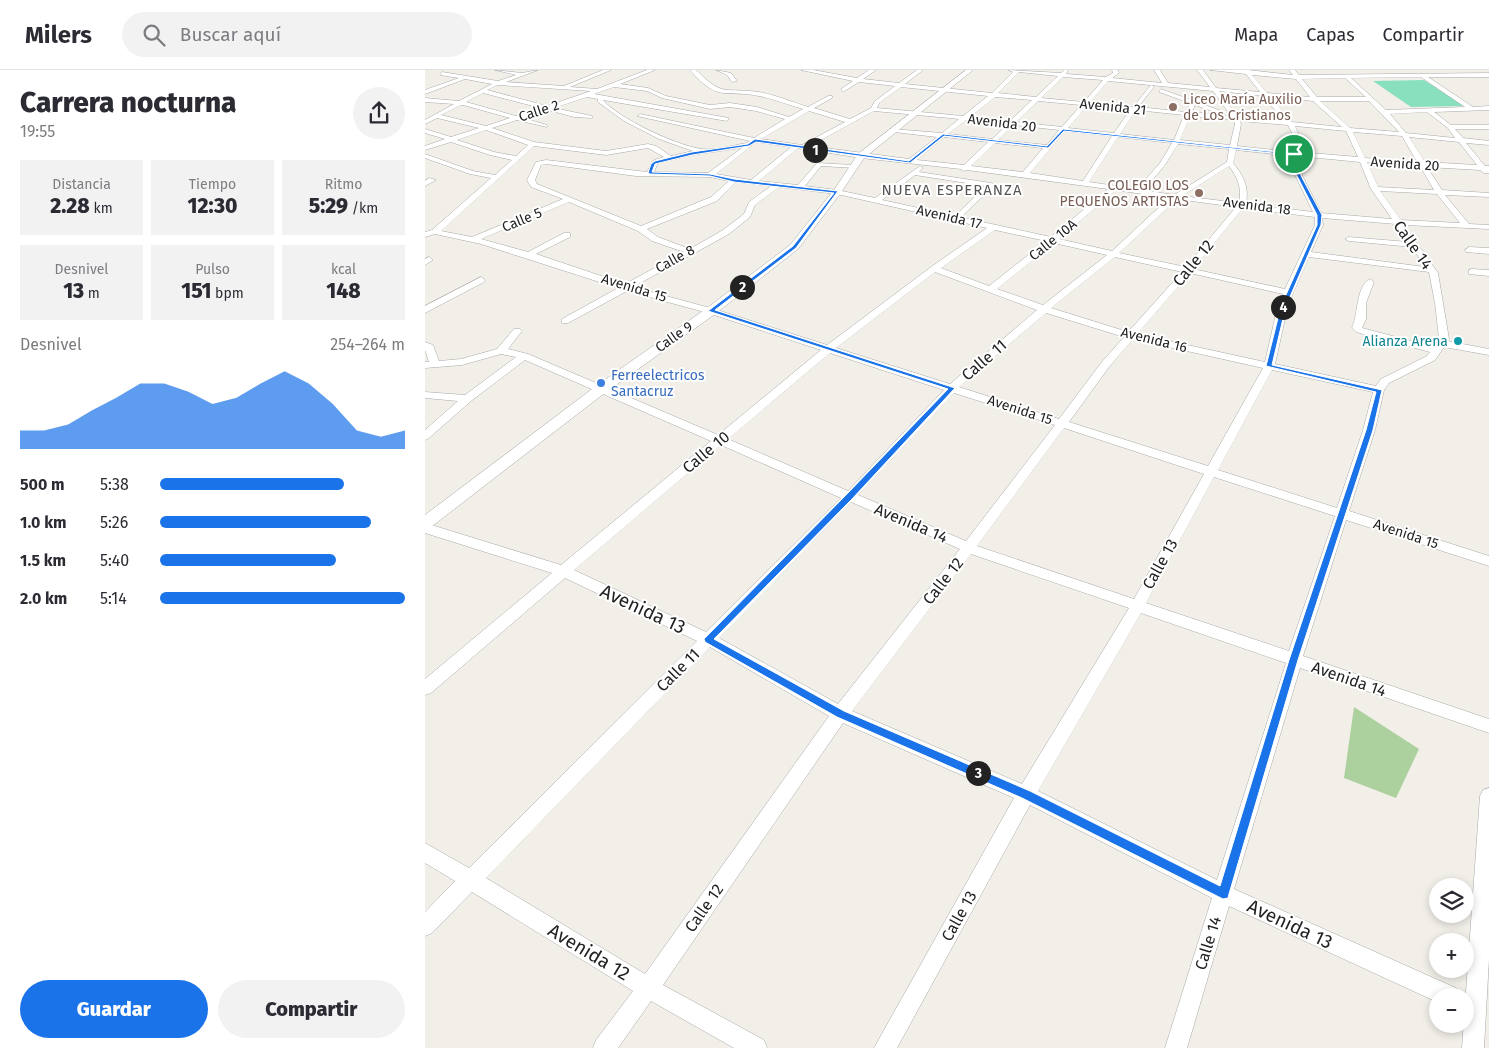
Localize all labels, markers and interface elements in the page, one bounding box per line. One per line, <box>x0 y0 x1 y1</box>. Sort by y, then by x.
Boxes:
search box <box>122 12 472 57</box>
text: Milers <box>25 21 92 49</box>
icon: search <box>140 21 168 49</box>
text: Buscar aquí <box>180 23 281 46</box>
text: Mapa <box>1234 24 1278 46</box>
text: Capas <box>1306 24 1355 46</box>
text: Compartir <box>1383 24 1464 46</box>
text: Carrera nocturna <box>20 86 237 119</box>
button: share <box>353 87 405 139</box>
place label: Liceo María Auxilio de Los Cristianos <box>1183 91 1302 124</box>
street label: Avenida 21 <box>1079 95 1147 119</box>
street label: Calle 2 <box>517 96 561 126</box>
marker: Liceo María Auxilio de Los Cristianos <box>1167 101 1179 113</box>
street label: Avenida 20 <box>967 110 1038 136</box>
text: 19:55 <box>20 122 55 141</box>
pin <box>1273 133 1315 175</box>
pin: 1 <box>803 138 827 162</box>
icon: arrive <box>1280 140 1308 168</box>
text: 1 <box>812 142 819 159</box>
street label: Avenida 20 <box>1370 153 1440 175</box>
text: Distancia <box>52 176 111 193</box>
text: Tiempo <box>189 176 236 193</box>
text: Ritmo <box>325 176 362 193</box>
place label: COLEGIO LOS PEQUEÑOS ARTISTAS <box>1059 177 1189 210</box>
district label: NUEVA ESPERANZA <box>881 181 1023 199</box>
marker: COLEGIO LOS PEQUEÑOS ARTISTAS <box>1193 187 1205 199</box>
text: 2.28 <box>50 193 90 219</box>
text: 12:30 <box>188 193 237 219</box>
text: 5:29 <box>309 193 348 219</box>
street label: Avenida 18 <box>1222 193 1292 219</box>
text: km <box>90 200 113 217</box>
text: /km <box>348 200 378 217</box>
street label: Avenida 17 <box>915 201 983 233</box>
street label: Calle 5 <box>499 204 545 236</box>
street label: Calle 10A <box>1026 216 1080 264</box>
street label: Calle 14 <box>1389 217 1437 273</box>
street label: Calle 12 <box>1168 236 1218 290</box>
street label: Calle 8 <box>652 241 698 277</box>
text: Desnivel <box>55 261 108 278</box>
text: Pulso <box>195 261 230 278</box>
text: kcal <box>331 261 356 278</box>
street label: Avenida 15 <box>599 270 669 306</box>
pin: 2 <box>729 274 755 300</box>
text: 13 <box>63 278 84 304</box>
text: 151 <box>181 278 211 304</box>
text: 148 <box>326 278 361 304</box>
text: 2 <box>739 279 746 296</box>
text: m <box>84 285 100 302</box>
text: bpm <box>211 285 244 302</box>
pin: 4 <box>1271 294 1295 320</box>
text: 4 <box>1280 299 1287 316</box>
street label: Calle 9 <box>652 318 696 356</box>
street label: Avenida 16 <box>1119 324 1189 356</box>
place label: Alianza Arena <box>1362 333 1448 350</box>
text: Desnivel <box>20 335 82 354</box>
text: 254–264 m <box>330 335 405 354</box>
street label: Calle 11 <box>958 335 1010 385</box>
marker: Alianza Arena <box>1452 335 1464 347</box>
place label: Ferreelectricos Santacruz <box>611 367 705 400</box>
marker: Ferreelectricos Santacruz <box>595 377 607 389</box>
street label: Avenida 15 <box>985 391 1055 429</box>
street label: Calle 10 <box>679 427 733 477</box>
text: 500 m <box>20 475 65 494</box>
text: 5:38 <box>100 475 129 494</box>
street label: Avenida 14 <box>872 499 951 547</box>
text: 1.0 km <box>20 513 67 532</box>
text: 5:26 <box>100 513 128 532</box>
street label: Avenida 15 <box>1371 515 1441 553</box>
street label: Calle 13 <box>1138 536 1182 592</box>
text: 1.5 km <box>20 551 66 570</box>
text: 5:40 <box>100 551 129 570</box>
street label: Calle 12 <box>919 554 967 608</box>
street label: Avenida 13 <box>597 579 689 639</box>
text: 2.0 km <box>20 589 67 608</box>
text: 5:14 <box>100 589 127 608</box>
street label: Calle 11 <box>652 644 704 696</box>
street label: Avenida 14 <box>1309 657 1389 701</box>
pin: 3 <box>965 760 991 786</box>
text: 3 <box>975 765 982 782</box>
map controls <box>1429 878 1474 1033</box>
button: layers <box>1429 878 1474 923</box>
street label: Calle 12 <box>681 880 727 936</box>
street label: Calle 13 <box>937 888 981 944</box>
street label: Avenida 13 <box>1244 894 1336 954</box>
street label: Calle 14 <box>1191 913 1225 972</box>
street label: Avenida 12 <box>544 919 634 985</box>
button: + <box>1429 933 1474 978</box>
button: Guardar <box>20 980 208 1038</box>
button: Compartir <box>218 980 405 1038</box>
button: − <box>1429 988 1474 1033</box>

